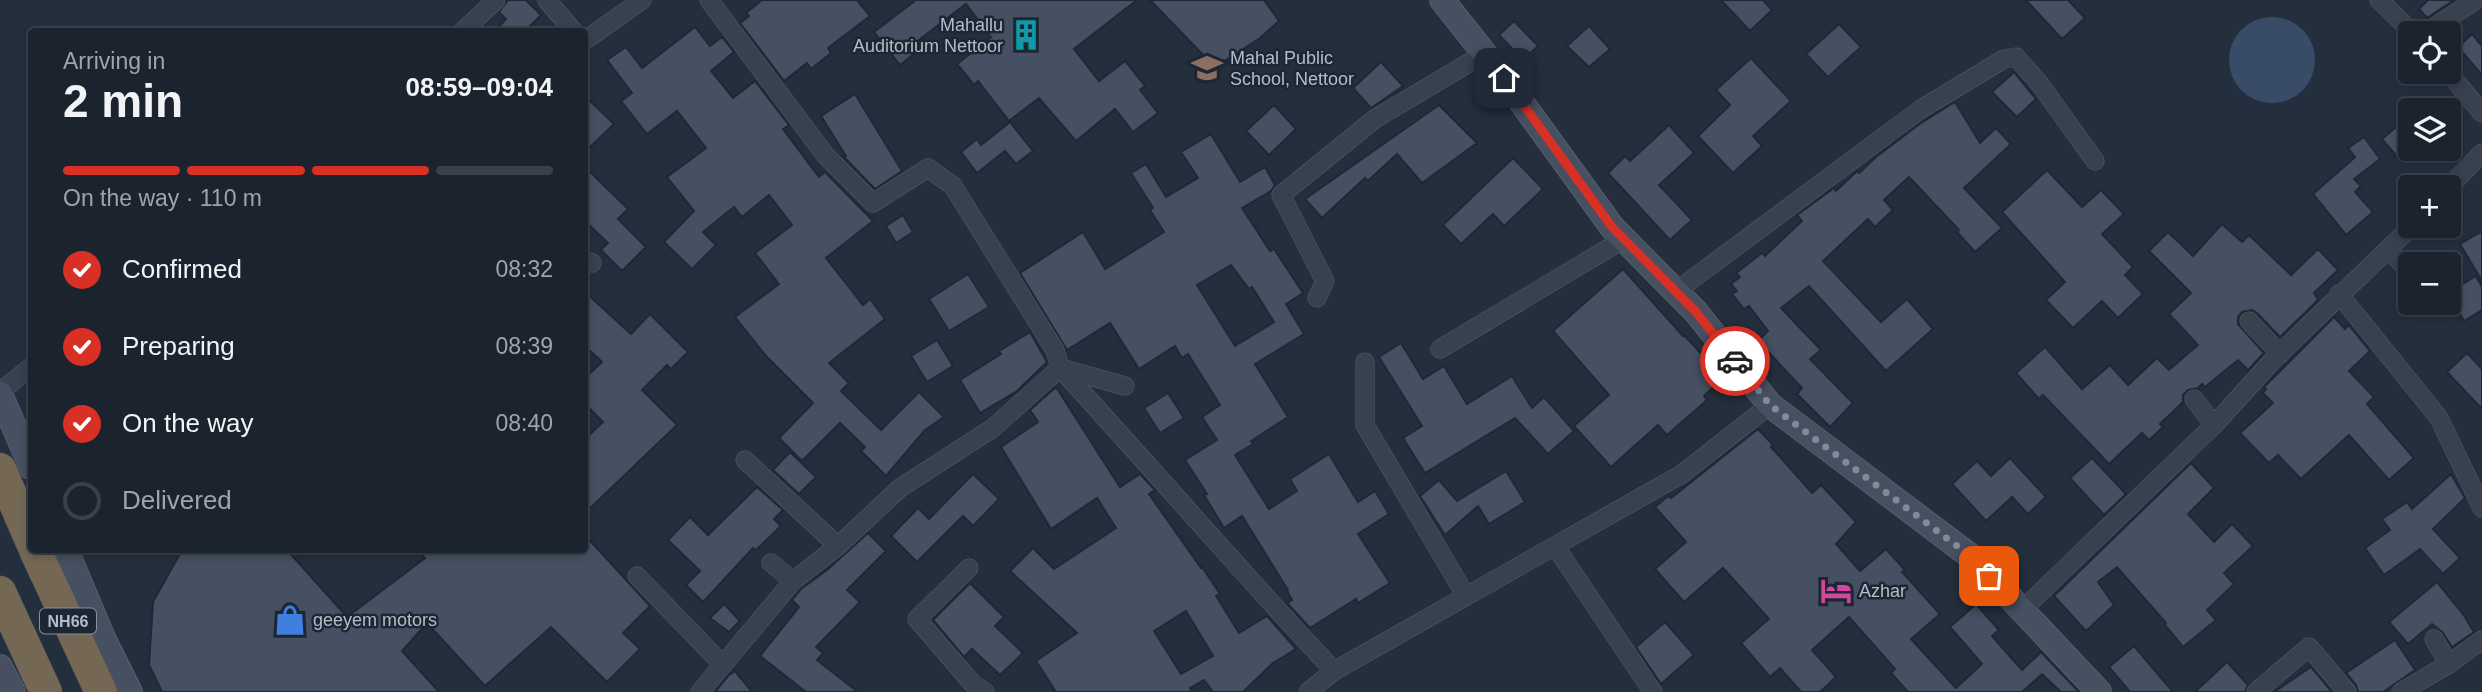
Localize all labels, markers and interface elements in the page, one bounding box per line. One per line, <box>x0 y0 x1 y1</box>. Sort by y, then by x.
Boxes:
place label: Mahallu Auditorium Nettoor <box>853 15 1003 56</box>
building icon: Mahallu Auditorium Nettoor <box>1009 18 1043 52</box>
map controls <box>2398 21 2461 315</box>
button: locate <box>2398 21 2461 84</box>
text: Arriving in <box>63 48 165 74</box>
place label: Mahal Public School, Nettoor <box>1230 48 1354 89</box>
pin <box>1474 48 1534 108</box>
school or university icon: Mahal Public School, Nettoor <box>1190 51 1224 85</box>
icon: home <box>1485 59 1523 97</box>
text: 08:59–09:04 <box>406 72 553 102</box>
text: 2 min <box>63 75 183 127</box>
button: layers <box>2398 98 2461 161</box>
button: + <box>2398 175 2461 238</box>
text: On the way · 110 m <box>63 185 262 211</box>
icon: check <box>63 251 101 289</box>
button: − <box>2398 252 2461 315</box>
text: Confirmed <box>122 254 242 284</box>
text: 08:32 <box>495 256 553 282</box>
courier <box>1700 326 1770 396</box>
icon: check <box>63 328 101 366</box>
text: Preparing <box>122 331 235 361</box>
text: 08:39 <box>495 333 553 359</box>
icon: car <box>1716 342 1754 380</box>
icon: check <box>63 405 101 443</box>
text: On the way <box>122 408 254 438</box>
text: 08:40 <box>495 410 553 436</box>
text: Delivered <box>122 485 232 515</box>
pin <box>1959 546 2019 606</box>
icon: bag <box>1970 557 2008 595</box>
hotel icon: Azhar <box>1819 574 1853 608</box>
place label: Azhar <box>1859 581 1906 601</box>
shop icon: geeyem motors <box>273 603 307 637</box>
road number: NH66 <box>40 608 96 634</box>
place label: geeyem motors <box>313 610 437 630</box>

